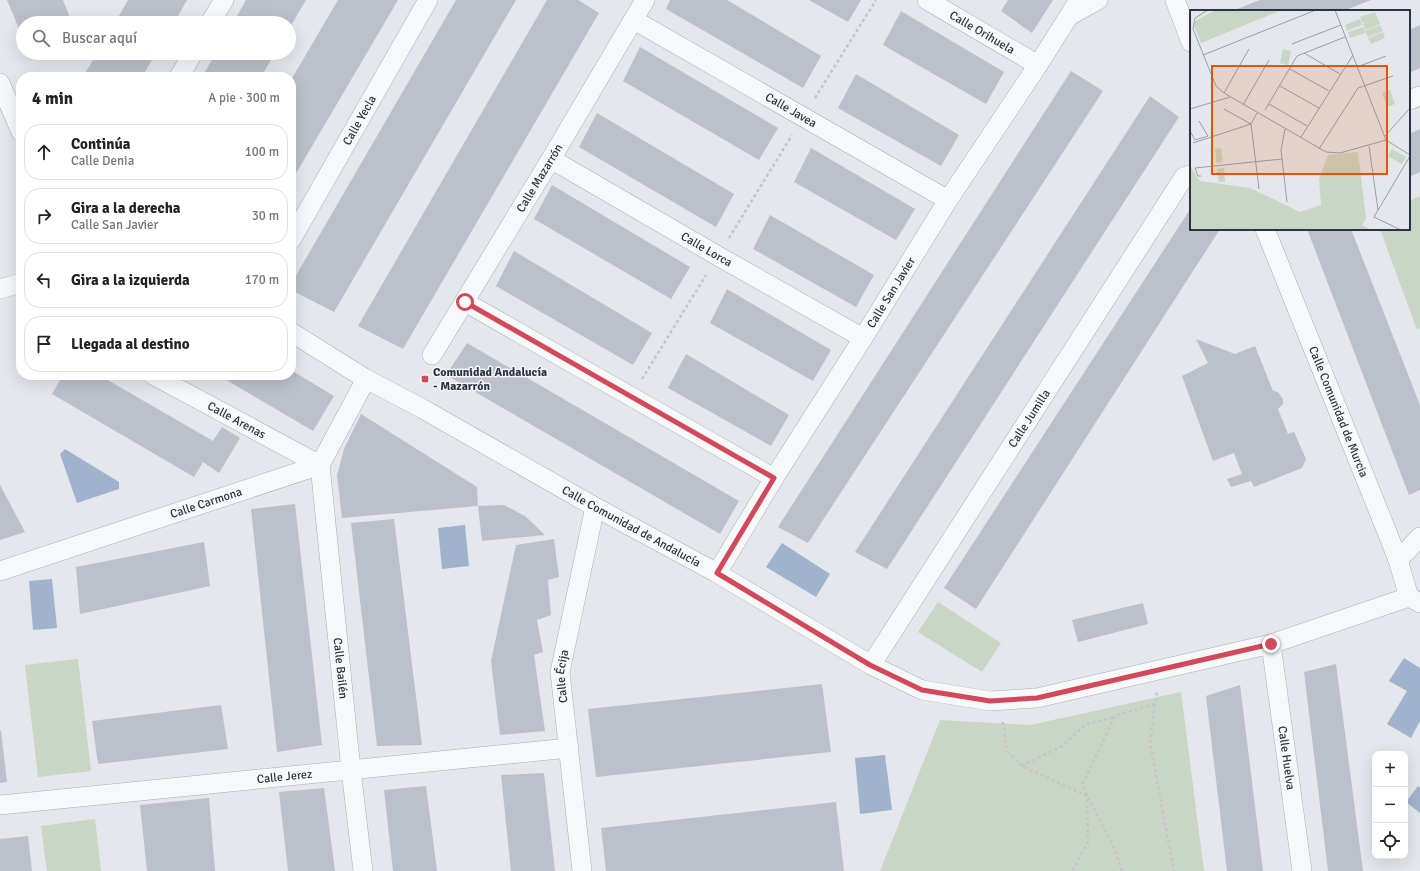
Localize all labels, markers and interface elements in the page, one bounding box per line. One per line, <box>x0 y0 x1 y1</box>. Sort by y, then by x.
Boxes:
street label: Calle Orihuela <box>947 7 1018 57</box>
inset map <box>1190 10 1410 230</box>
search box <box>16 16 296 60</box>
icon: search <box>30 27 52 49</box>
text: Buscar aquí <box>62 29 137 47</box>
text: 4 min <box>32 88 73 109</box>
street label: Calle Javea <box>763 89 820 131</box>
text: A pie · 300 m <box>208 90 280 106</box>
street label: Calle Yecla <box>339 92 380 148</box>
text: Continúa <box>71 135 130 153</box>
icon: ahead <box>33 141 55 163</box>
street label: Calle Mazarrón <box>513 141 566 215</box>
text: 100 m <box>245 144 279 160</box>
text: Calle Denia <box>71 153 134 169</box>
text: Gira a la derecha <box>71 199 181 217</box>
icon: right <box>33 205 55 227</box>
text: 30 m <box>252 208 279 224</box>
text: Calle San Javier <box>71 217 158 233</box>
street label: Calle Lorca <box>678 229 735 270</box>
street label: Calle San Javier <box>863 254 919 331</box>
icon: left <box>33 269 55 291</box>
text: Gira a la izquierda <box>71 271 190 289</box>
text: 170 m <box>245 272 279 288</box>
route start <box>456 293 474 311</box>
icon: arrive <box>33 333 55 355</box>
text: Llegada al destino <box>71 335 190 353</box>
street label: Calle Comunidad de Murcia <box>1305 344 1372 480</box>
place label: Comunidad Andalucía - Mazarrón <box>433 365 547 394</box>
marker: Comunidad Andalucía - Mazarrón <box>420 374 430 384</box>
street label: Calle Jumilla <box>1005 386 1053 450</box>
street label: Calle Arenas <box>205 398 268 442</box>
street label: Calle Comunidad de Andalucía <box>559 482 703 570</box>
street label: Calle Carmona <box>168 484 244 522</box>
route end <box>1262 635 1280 653</box>
street label: Calle Bailén <box>330 637 351 700</box>
street label: Calle Écija <box>552 648 572 704</box>
street label: Calle Huelva <box>1275 725 1298 791</box>
map controls <box>1372 751 1408 859</box>
button: + <box>1372 751 1408 787</box>
street label: Calle Jerez <box>256 766 313 787</box>
button: − <box>1372 787 1408 823</box>
button: locate <box>1372 823 1408 859</box>

